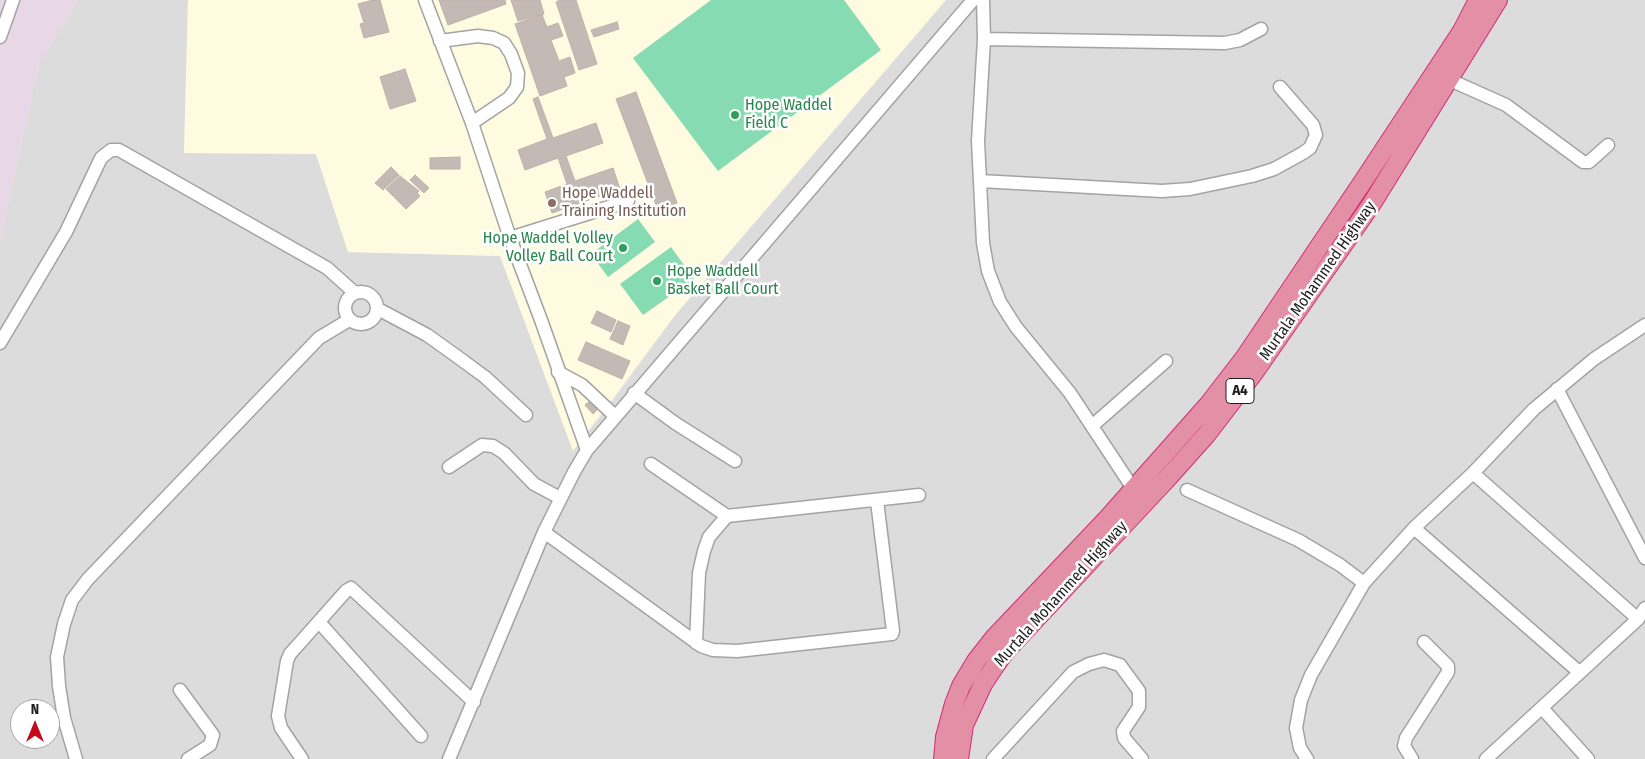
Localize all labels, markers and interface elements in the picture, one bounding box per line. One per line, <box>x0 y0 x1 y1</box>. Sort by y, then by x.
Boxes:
place label: Hope Waddel Field C <box>745 96 832 134</box>
marker: Hope Waddel Field C <box>729 109 741 121</box>
place label: Hope Waddell Training Institution <box>562 184 686 222</box>
marker: Hope Waddell Training Institution <box>546 197 558 209</box>
street label: Murtala Mohammed Highway <box>1256 198 1380 364</box>
place label: Hope Waddel Volley Volley Ball Court <box>483 229 613 267</box>
marker: Hope Waddel Volley Volley Ball Court <box>617 242 629 254</box>
place label: Hope Waddell Basket Ball Court <box>667 262 779 300</box>
marker: Hope Waddell Basket Ball Court <box>651 275 663 287</box>
road number: A4 <box>1226 378 1254 404</box>
street label: Murtala Mohammed Highway <box>990 517 1132 671</box>
north arrow <box>10 699 60 749</box>
text: N <box>31 701 39 718</box>

